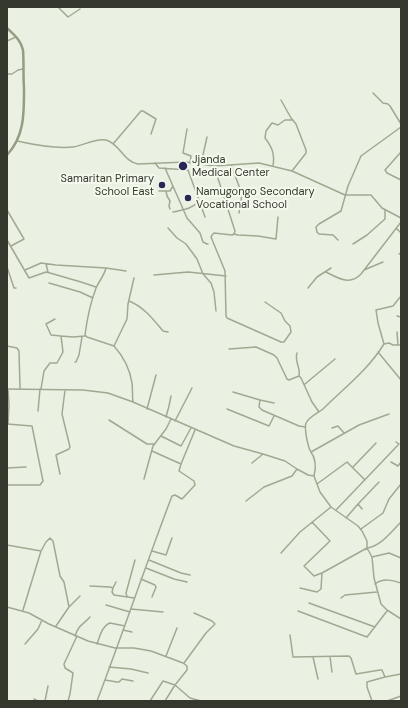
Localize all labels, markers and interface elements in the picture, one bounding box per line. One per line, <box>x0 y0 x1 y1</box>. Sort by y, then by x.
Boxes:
place label: Jjanda Medical Center <box>192 153 270 179</box>
marker: Jjanda Medical Center <box>177 160 189 172</box>
place label: Samaritan Primary School East <box>61 172 154 198</box>
marker: Samaritan Primary School East <box>157 180 167 190</box>
place label: Namugongo Secondary Vocational School <box>196 185 315 211</box>
marker: Namugongo Secondary Vocational School <box>183 193 193 203</box>

